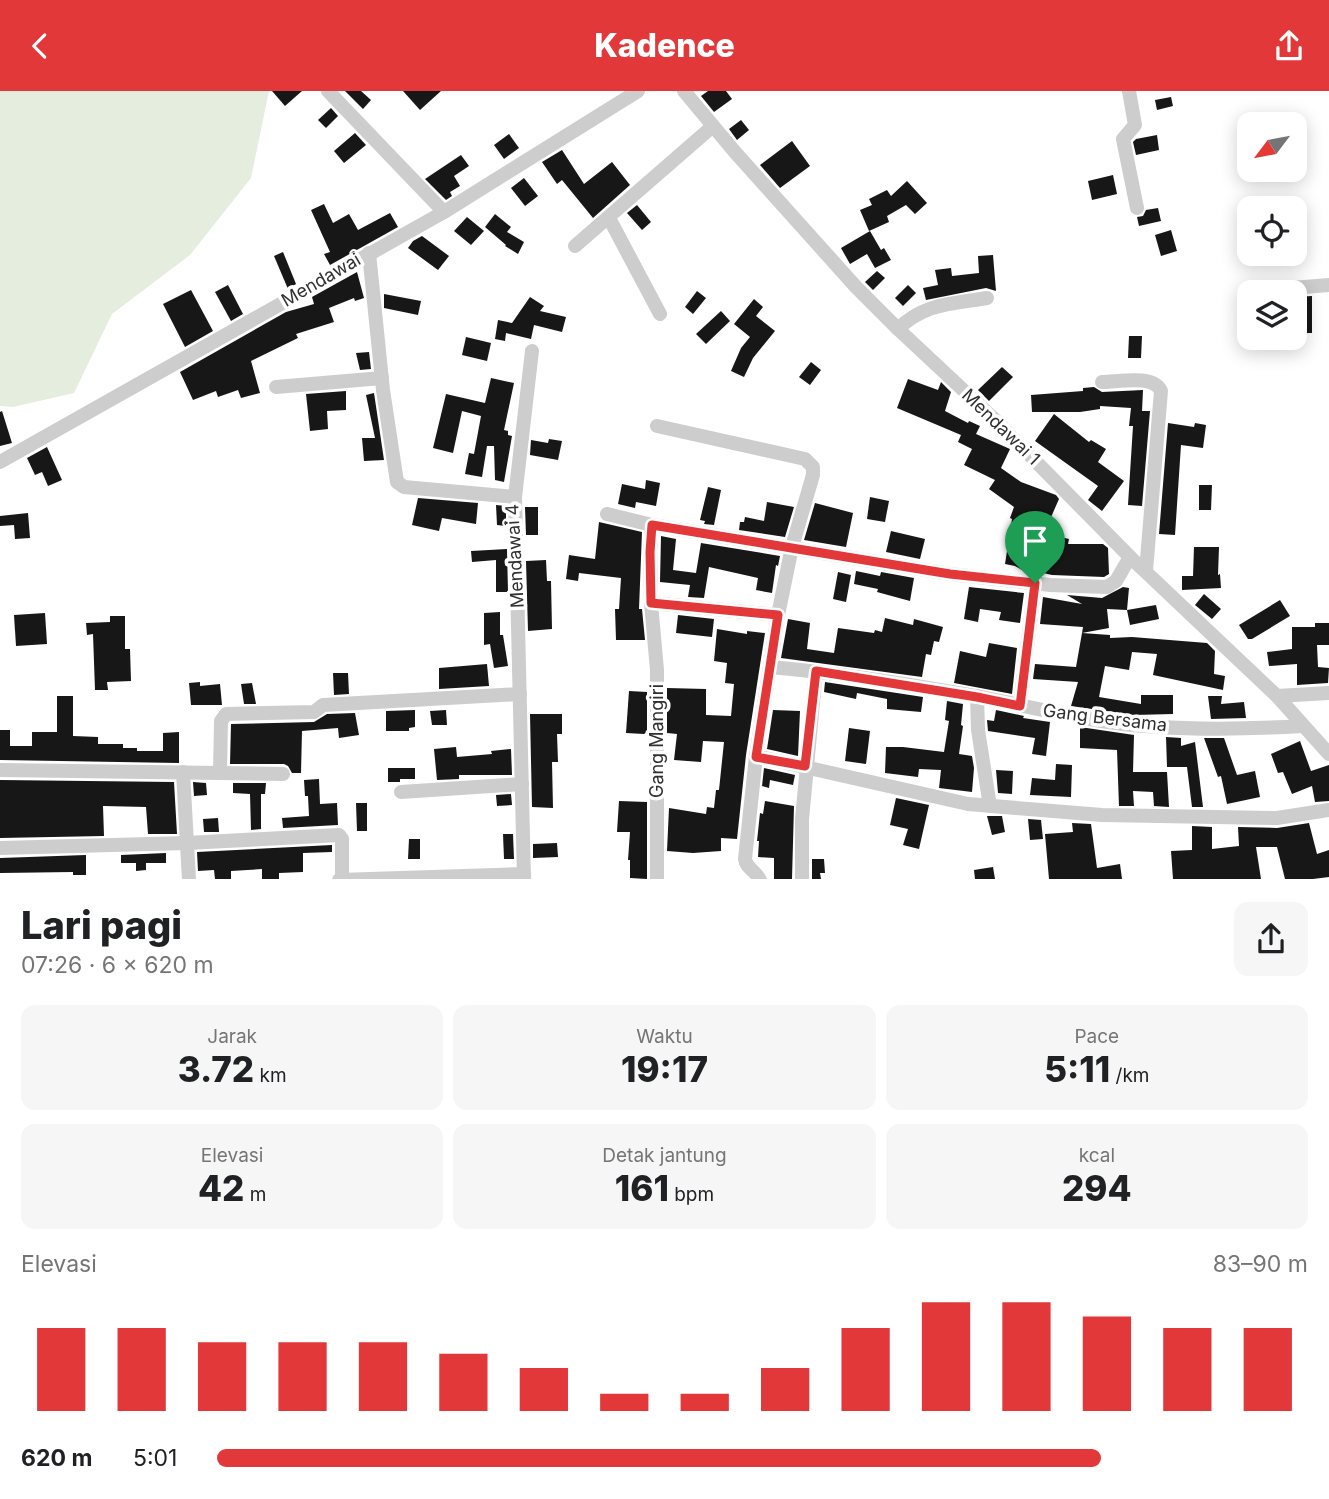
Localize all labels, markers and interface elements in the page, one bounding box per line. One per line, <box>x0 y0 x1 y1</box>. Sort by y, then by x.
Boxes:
text: Kadence <box>594 26 735 65</box>
icon: back <box>21 27 59 65</box>
icon: share <box>1270 27 1308 65</box>
north arrow <box>1237 112 1307 182</box>
map controls <box>1237 112 1307 350</box>
button: locate <box>1237 196 1307 266</box>
street label: Mendawai <box>278 249 364 311</box>
button: layers <box>1237 280 1307 350</box>
street label: Mendawai 1 <box>958 384 1045 469</box>
street label: Mendawai 4 <box>501 503 528 609</box>
pin <box>1005 511 1065 583</box>
icon: arrive <box>1016 522 1054 560</box>
street label: Gang Mangiri <box>646 684 667 798</box>
street label: Gang Bersama <box>1042 699 1168 736</box>
text: Lari pagi <box>21 902 182 948</box>
button: share <box>1234 902 1308 976</box>
text: 07:26 · 6 × 620 m <box>21 951 214 979</box>
text: Jarak <box>207 1025 257 1048</box>
text: Waktu <box>636 1025 693 1048</box>
text: Pace <box>1074 1025 1119 1048</box>
text: 3.72 <box>178 1048 254 1090</box>
text: 19:17 <box>621 1048 708 1090</box>
text: 5:11 <box>1044 1048 1110 1090</box>
text: km <box>254 1064 287 1087</box>
text: /km <box>1110 1064 1149 1087</box>
text: Elevasi <box>201 1144 263 1167</box>
text: Detak jantung <box>602 1144 727 1167</box>
text: kcal <box>1079 1144 1115 1167</box>
text: 42 <box>198 1167 244 1209</box>
text: 161 <box>615 1167 669 1209</box>
text: 294 <box>1062 1167 1132 1209</box>
text: m <box>244 1183 266 1206</box>
text: bpm <box>669 1183 714 1206</box>
text: Elevasi <box>21 1250 97 1278</box>
text: 83–90 m <box>1213 1250 1308 1278</box>
text: 620 m <box>21 1444 92 1472</box>
text: 5:01 <box>133 1444 177 1472</box>

